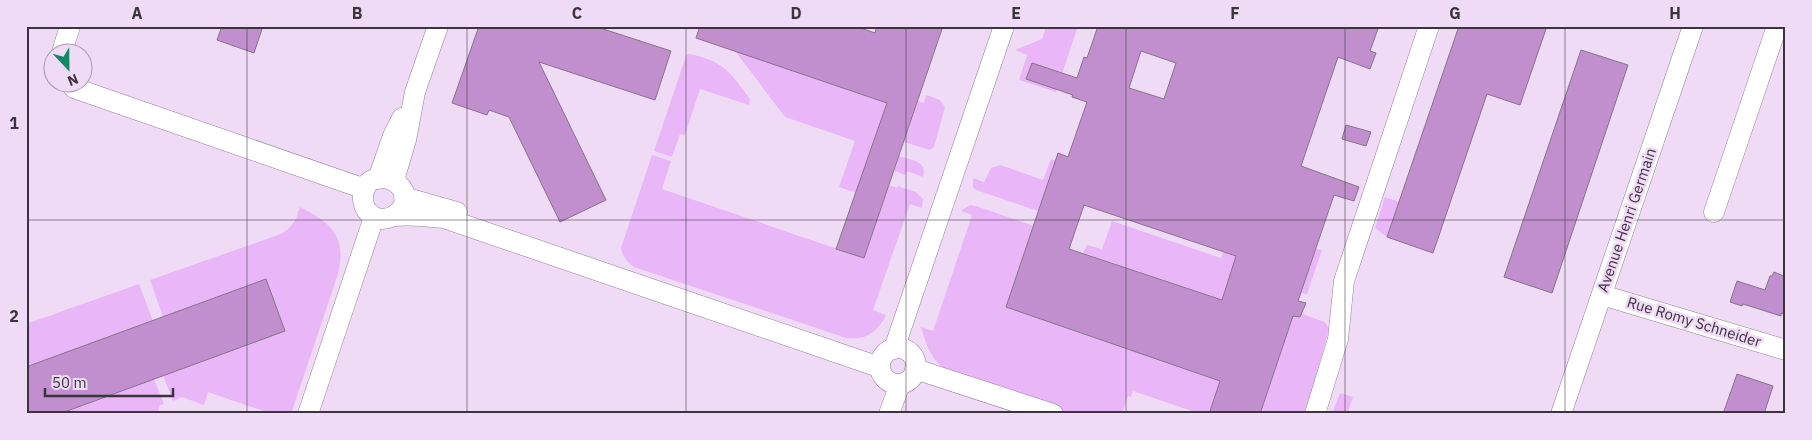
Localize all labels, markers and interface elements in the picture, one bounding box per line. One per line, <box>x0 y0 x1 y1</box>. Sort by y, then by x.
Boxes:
text: A <box>132 3 143 23</box>
text: B <box>352 3 363 23</box>
text: C <box>572 3 582 23</box>
text: D <box>790 3 802 23</box>
text: E <box>1011 3 1021 23</box>
text: F <box>1230 3 1240 23</box>
text: G <box>1449 3 1461 23</box>
text: H <box>1669 3 1681 23</box>
north arrow <box>42 42 92 92</box>
text: N <box>65 70 81 90</box>
text: 1 <box>9 113 19 133</box>
street label: Avenue Henri Germain <box>1593 145 1660 294</box>
street label: Rue Romy Schneider <box>1625 292 1764 351</box>
text: 2 <box>9 306 19 326</box>
scale bar <box>45 365 172 397</box>
text: 50 m <box>52 373 87 392</box>

